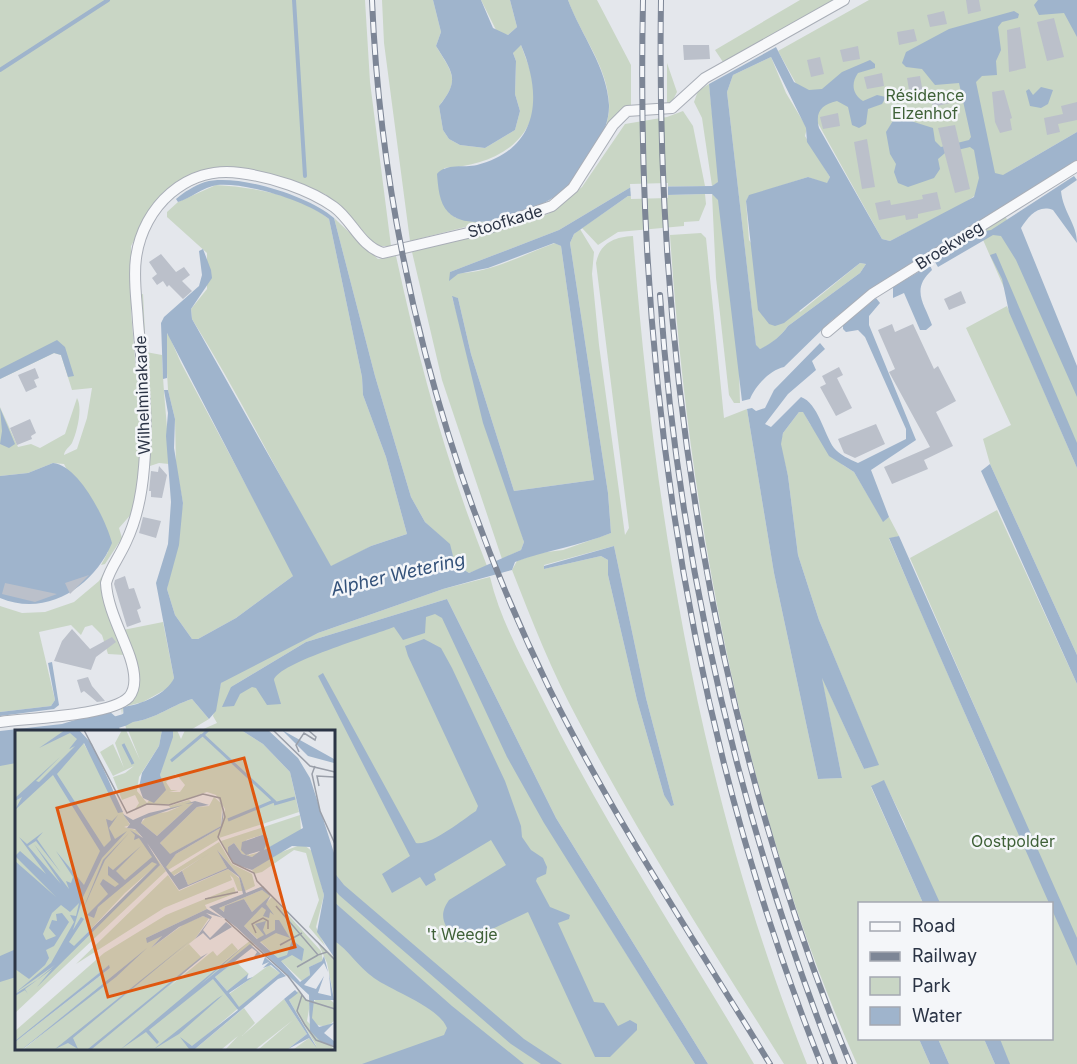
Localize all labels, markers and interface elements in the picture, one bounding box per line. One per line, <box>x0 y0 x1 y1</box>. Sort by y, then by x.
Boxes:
park label: Résidence Elzenhof <box>886 85 964 123</box>
street label: Stoofkade <box>465 200 545 242</box>
street label: Broekweg <box>912 216 986 274</box>
street label: Wilhelminakade <box>130 335 154 455</box>
water label: Alpher Wetering <box>328 548 467 600</box>
inset map <box>15 730 334 1049</box>
park label: Oostpolder <box>971 831 1055 851</box>
legend <box>858 902 1053 1040</box>
text: Road <box>912 915 955 936</box>
park label: 't Weegje <box>426 924 498 944</box>
text: Railway <box>912 945 977 966</box>
text: Park <box>912 975 951 996</box>
text: Water <box>912 1005 962 1026</box>

